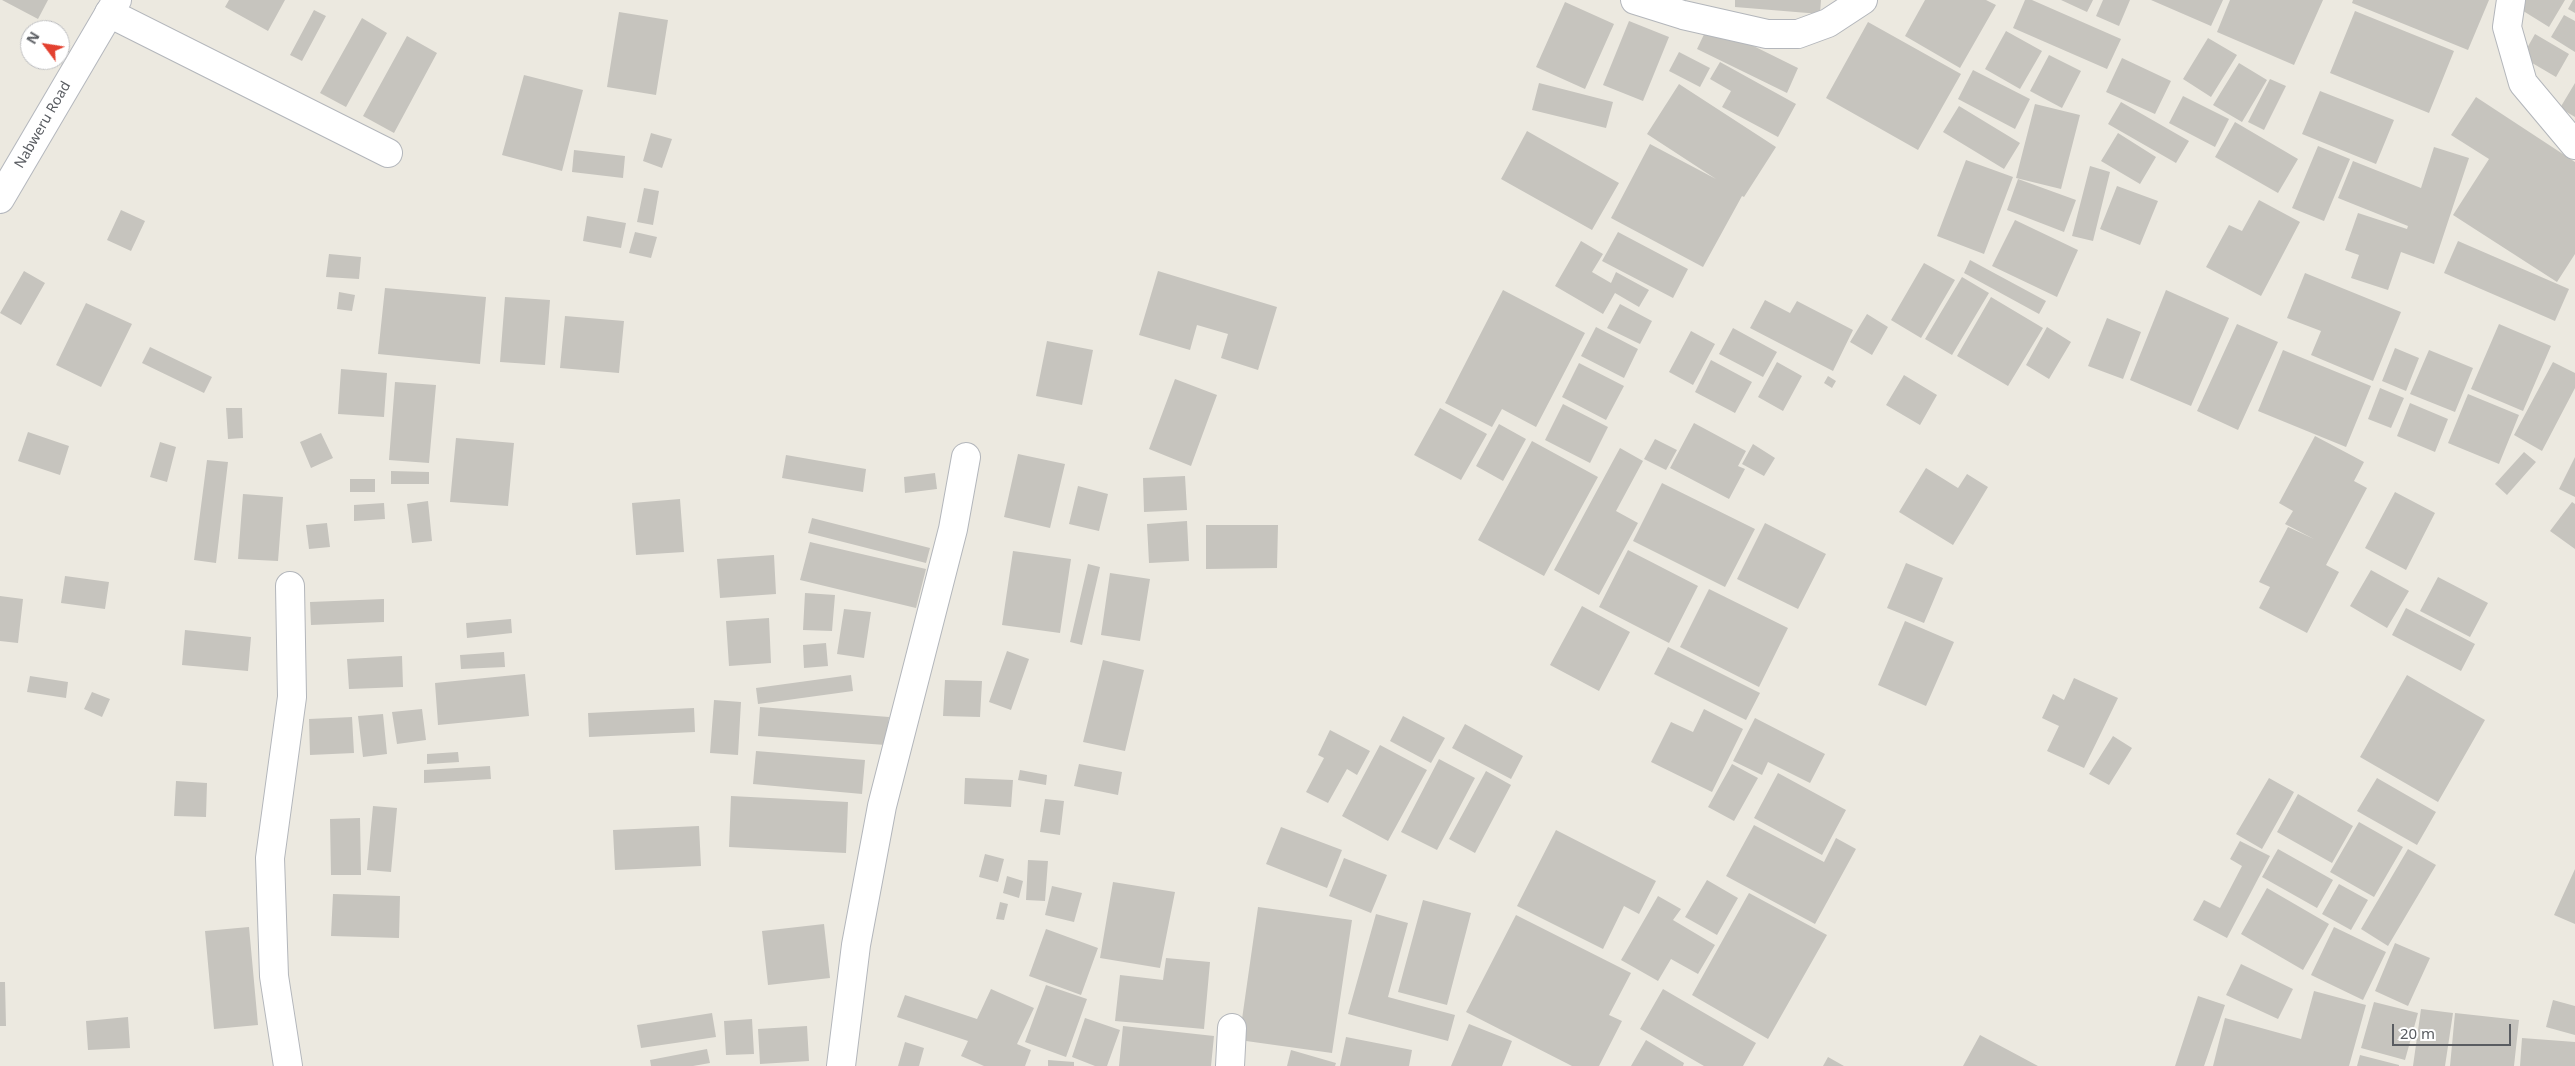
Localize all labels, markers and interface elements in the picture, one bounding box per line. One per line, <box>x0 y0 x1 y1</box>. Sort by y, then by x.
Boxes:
north arrow <box>20 20 70 70</box>
text: N <box>21 28 44 47</box>
street label: Nabweru Road <box>11 79 75 171</box>
scale bar <box>2395 1014 2514 1046</box>
text: 20 m <box>2400 1023 2435 1043</box>

